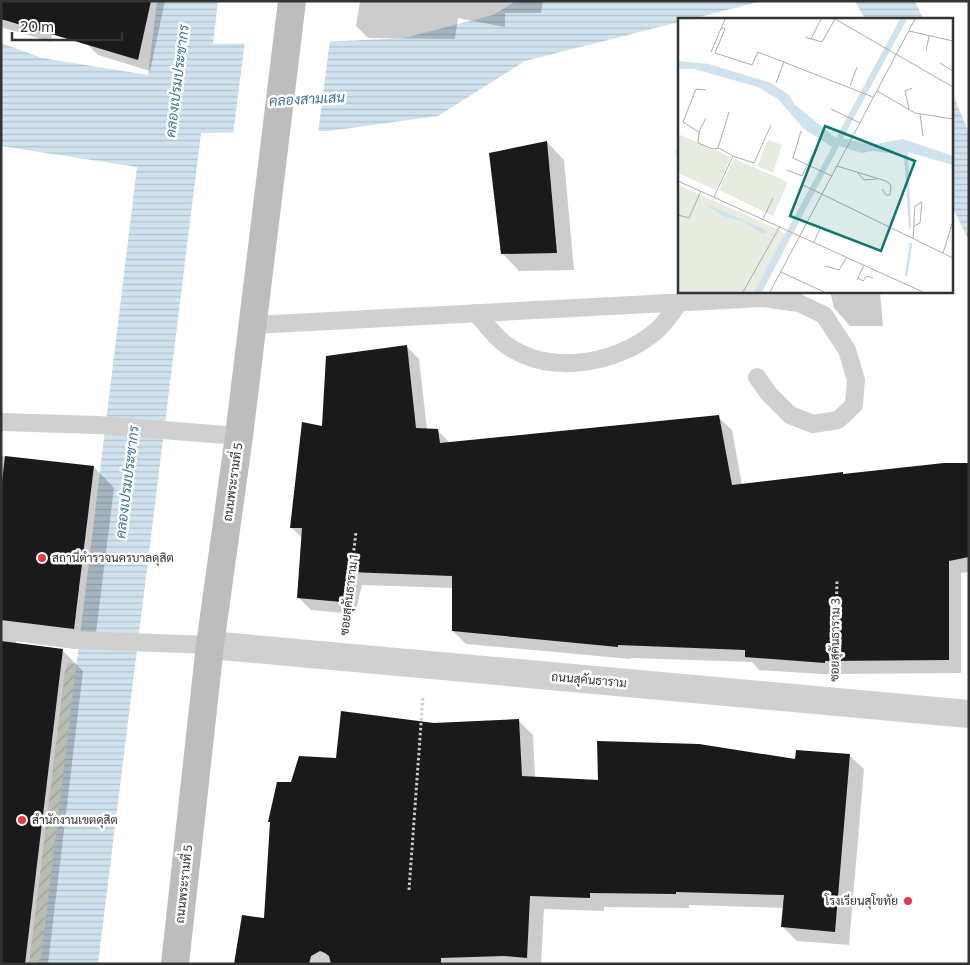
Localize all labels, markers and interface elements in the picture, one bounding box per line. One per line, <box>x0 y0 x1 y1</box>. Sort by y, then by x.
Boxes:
scale bar <box>12 10 122 42</box>
text: 20 m <box>20 17 54 35</box>
inset map <box>678 18 952 292</box>
water label: คลองเปรมประชากร <box>161 22 192 138</box>
water label: คลองสามเสน <box>269 88 345 109</box>
water label: คลองเปรมประชากร <box>111 423 142 539</box>
street label: ถนนพระรามที่ 5 <box>217 441 244 522</box>
place label: สถานีตำรวจนครบาลดุสิต <box>52 550 174 567</box>
marker: สถานีตำรวจนครบาลดุสิต <box>36 552 48 564</box>
street label: ซอยสุคันธาราม 1 <box>336 553 363 637</box>
street label: ซอยสุคันธาราม 3 <box>826 598 845 682</box>
street label: ถนนสุคันธาราม <box>551 669 627 692</box>
place label: สำนักงานเขตดุสิต <box>32 812 118 829</box>
marker: สำนักงานเขตดุสิต <box>16 814 28 826</box>
street label: ถนนพระรามที่ 5 <box>169 843 194 924</box>
place label: โรงเรียนสุโขทัย <box>824 893 898 910</box>
marker: โรงเรียนสุโขทัย <box>902 895 914 907</box>

